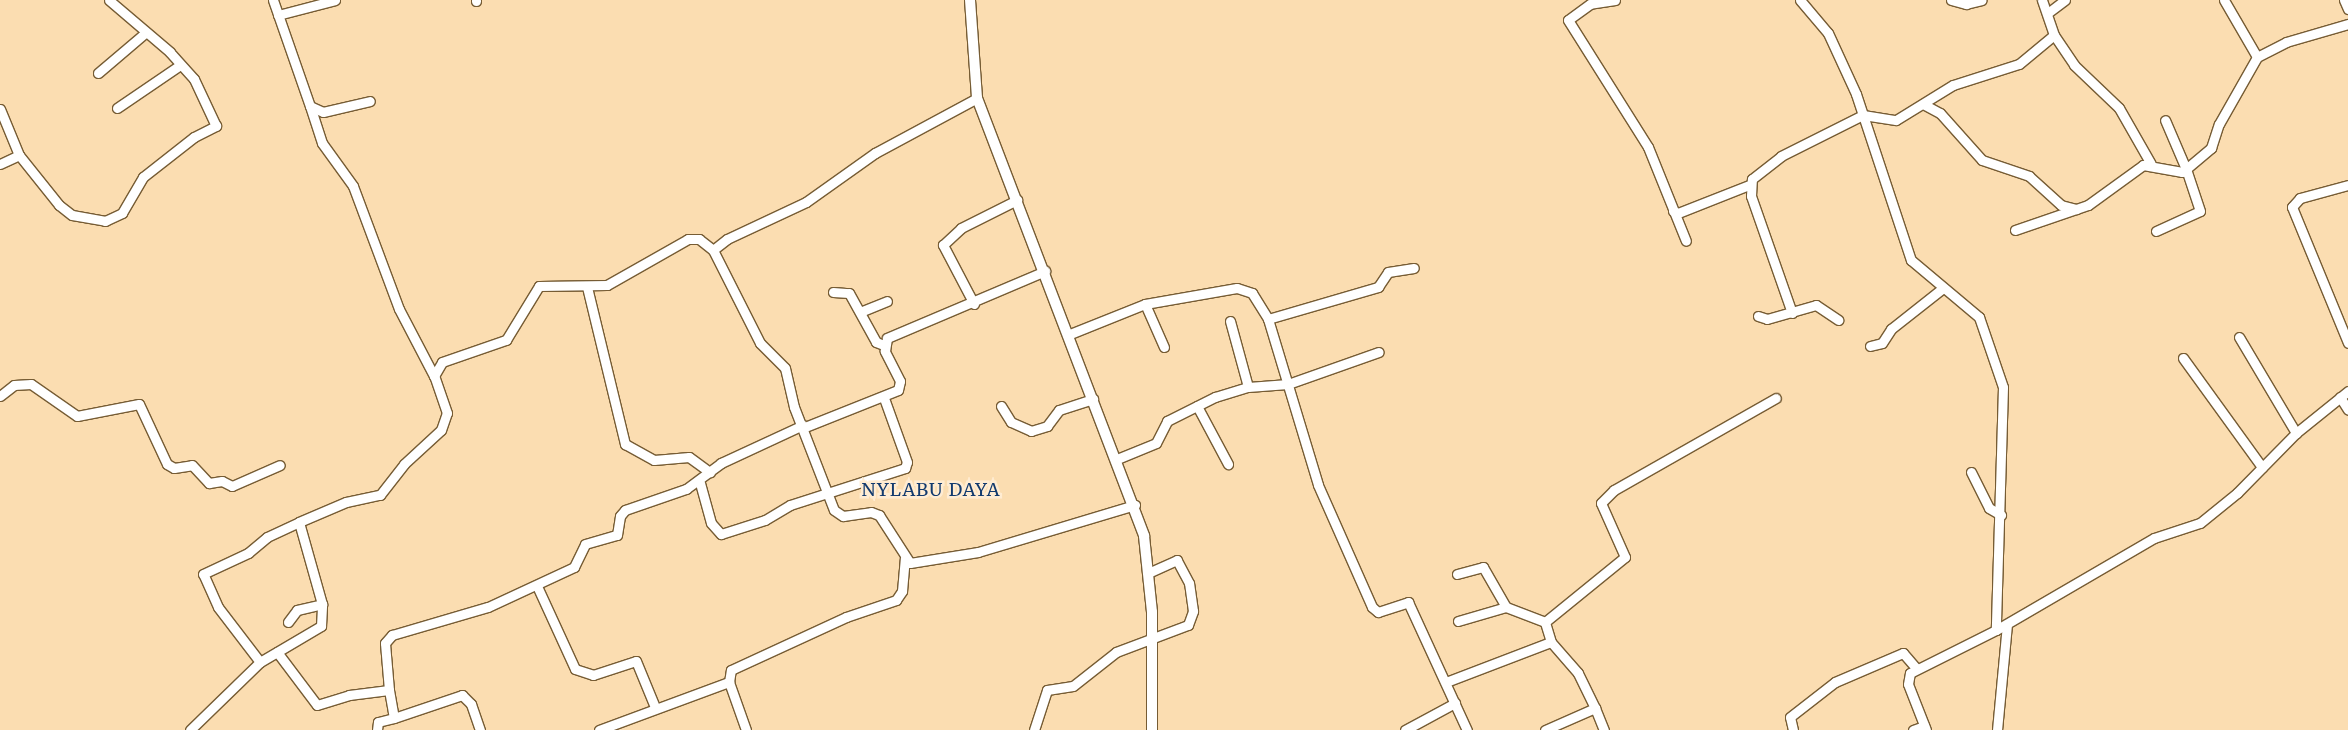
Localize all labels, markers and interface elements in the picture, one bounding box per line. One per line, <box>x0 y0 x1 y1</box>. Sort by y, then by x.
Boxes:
district label: NYLABU DAYA <box>860 479 1002 501</box>

